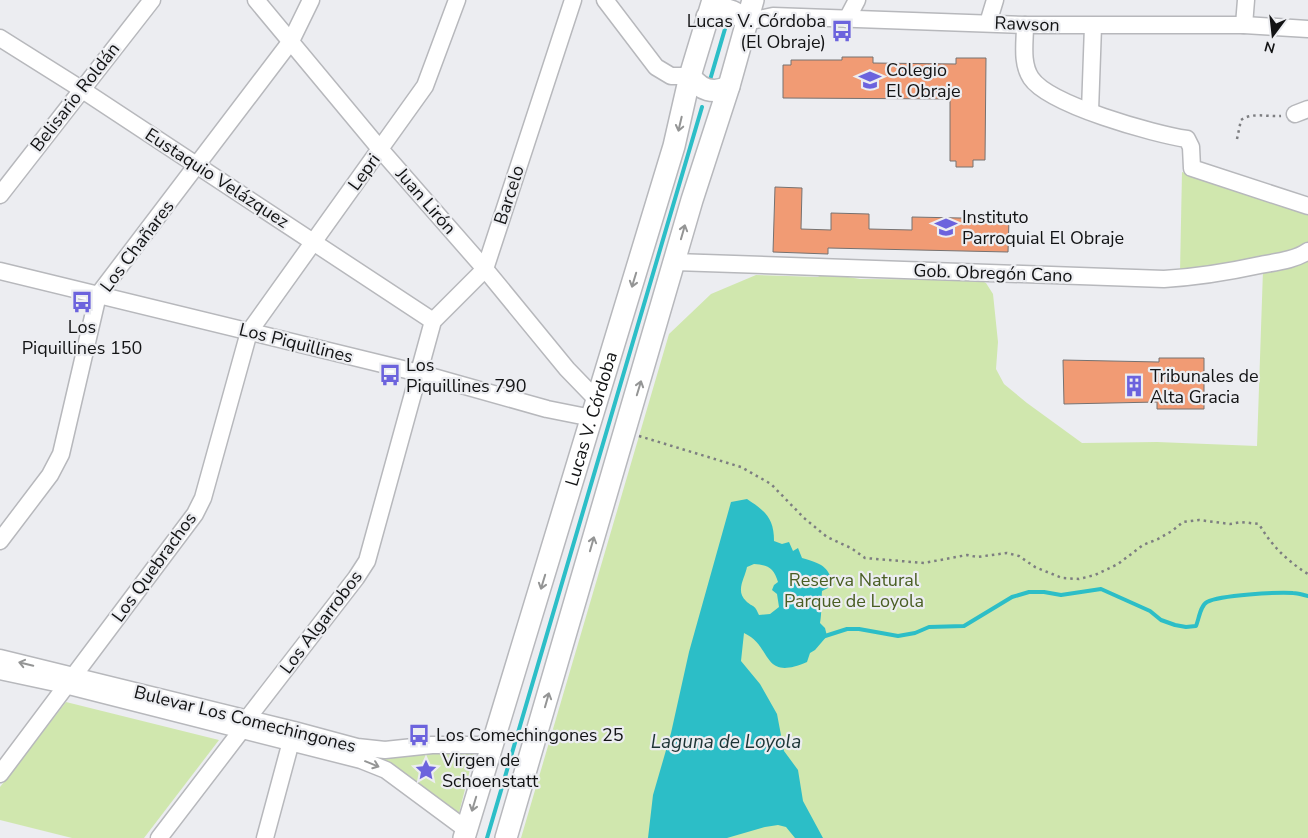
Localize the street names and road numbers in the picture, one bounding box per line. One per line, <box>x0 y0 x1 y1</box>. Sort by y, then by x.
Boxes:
street label: Rawson <box>994 11 1060 37</box>
street label: Belisario Roldán <box>25 38 125 156</box>
street label: Eustaquio Velázquez <box>141 123 293 233</box>
street label: Lepri <box>342 149 386 195</box>
street label: Juan Lirón <box>390 162 462 239</box>
street label: Barcelo <box>488 162 530 228</box>
street label: Los Chañares <box>95 195 179 297</box>
street label: Gob. Obregón Cano <box>913 258 1073 288</box>
street label: Los Piquillines <box>237 317 355 369</box>
street label: Lucas V. Córdoba <box>559 349 623 489</box>
street label: Los Quebrachos <box>106 507 202 627</box>
street label: Los Algarrobos <box>274 566 368 678</box>
street label: Bulevar Los Comechingones <box>131 680 359 758</box>

